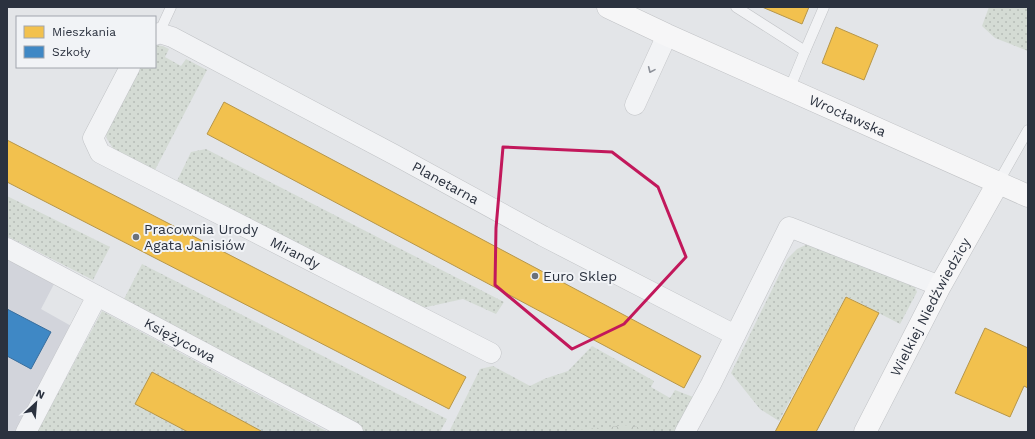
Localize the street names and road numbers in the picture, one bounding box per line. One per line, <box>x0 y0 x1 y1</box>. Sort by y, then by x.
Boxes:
street label: Wrocławska <box>807 91 889 140</box>
street label: Planetarna <box>409 158 482 207</box>
street label: Mirandy <box>268 234 324 273</box>
street label: Wielkiej Niedźwiedzicy <box>887 234 974 379</box>
street label: Księżycowa <box>142 315 218 366</box>

